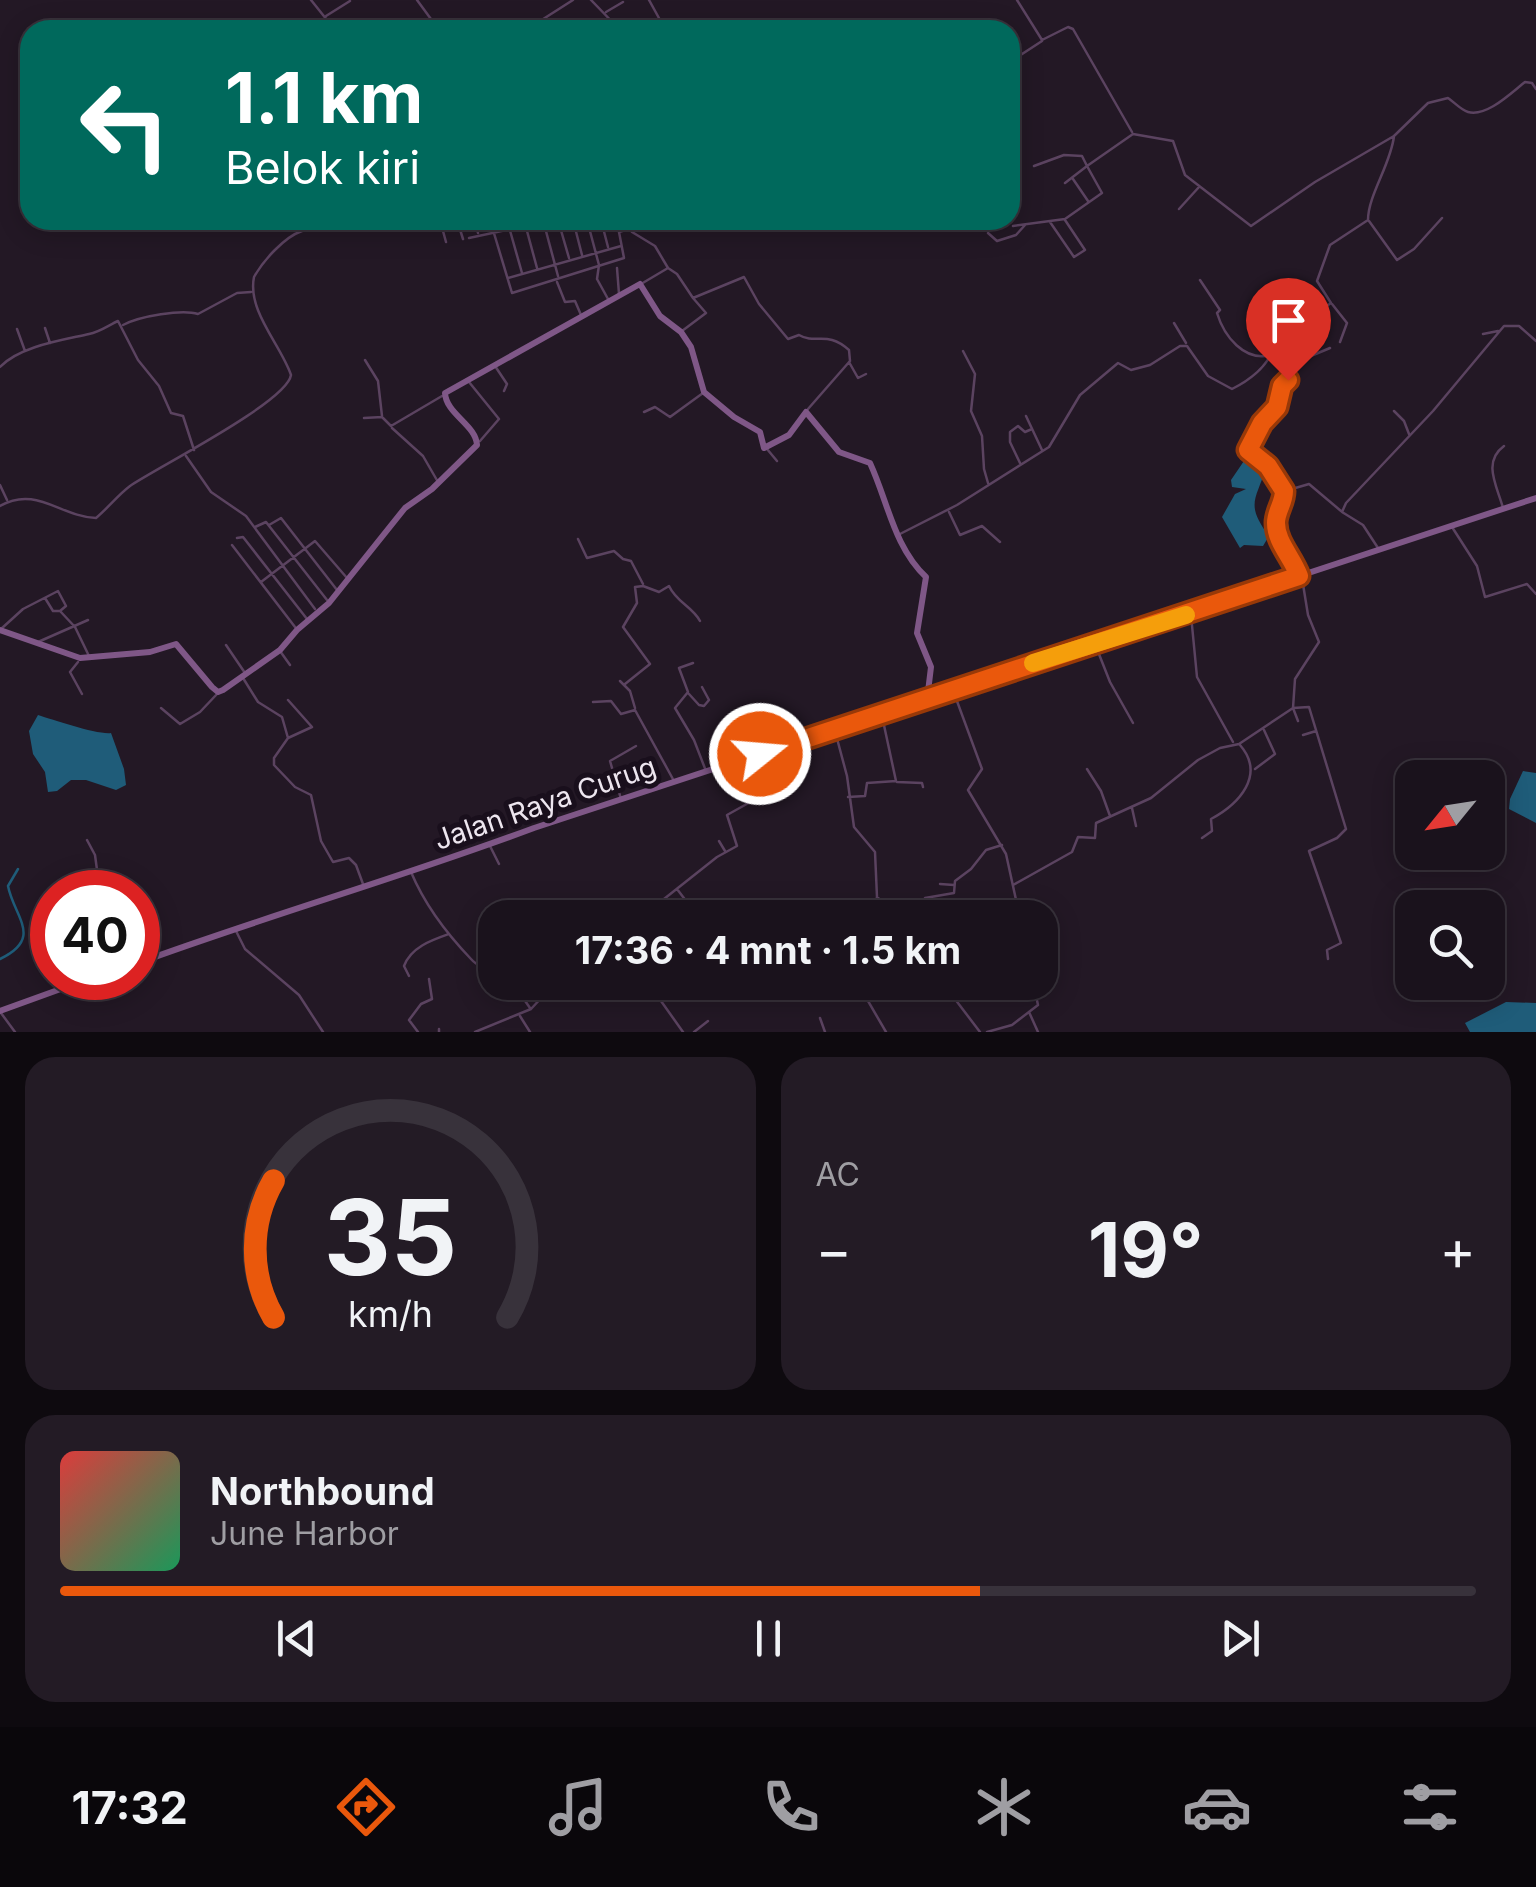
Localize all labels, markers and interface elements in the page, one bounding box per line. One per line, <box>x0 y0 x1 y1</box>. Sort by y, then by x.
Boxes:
text: 1.1 km <box>225 55 423 140</box>
icon: left <box>60 60 190 190</box>
text: Belok kiri <box>225 140 420 195</box>
pin <box>1246 278 1331 381</box>
icon: arrive <box>1261 293 1316 348</box>
position arrow <box>708 702 812 806</box>
street label: Jalan Raya Curug <box>430 749 660 857</box>
north arrow <box>1395 760 1505 870</box>
map controls <box>1395 760 1505 1000</box>
speed limit sign: 40 <box>30 870 160 1000</box>
button: search <box>1395 890 1505 1000</box>
text: 17:36 · 4 mnt · 1.5 km <box>575 927 961 973</box>
text: AC <box>816 1155 860 1194</box>
text: 35 <box>323 1174 457 1300</box>
text: 19° <box>1088 1204 1204 1295</box>
text: − <box>816 1217 852 1283</box>
text: + <box>1440 1217 1476 1283</box>
text: km/h <box>348 1292 433 1336</box>
text: Northbound <box>210 1468 435 1514</box>
text: June Harbor <box>210 1514 399 1553</box>
icon: previous <box>269 1611 324 1666</box>
icon: pause <box>741 1611 796 1666</box>
icon: next <box>1213 1611 1268 1666</box>
icon: directions <box>331 1772 401 1842</box>
icon: music <box>543 1772 613 1842</box>
icon: phone <box>756 1772 826 1842</box>
icon: climate <box>969 1772 1039 1842</box>
icon: car <box>1182 1772 1252 1842</box>
icon: filters <box>1395 1772 1465 1842</box>
text: 17:32 <box>71 1780 188 1835</box>

